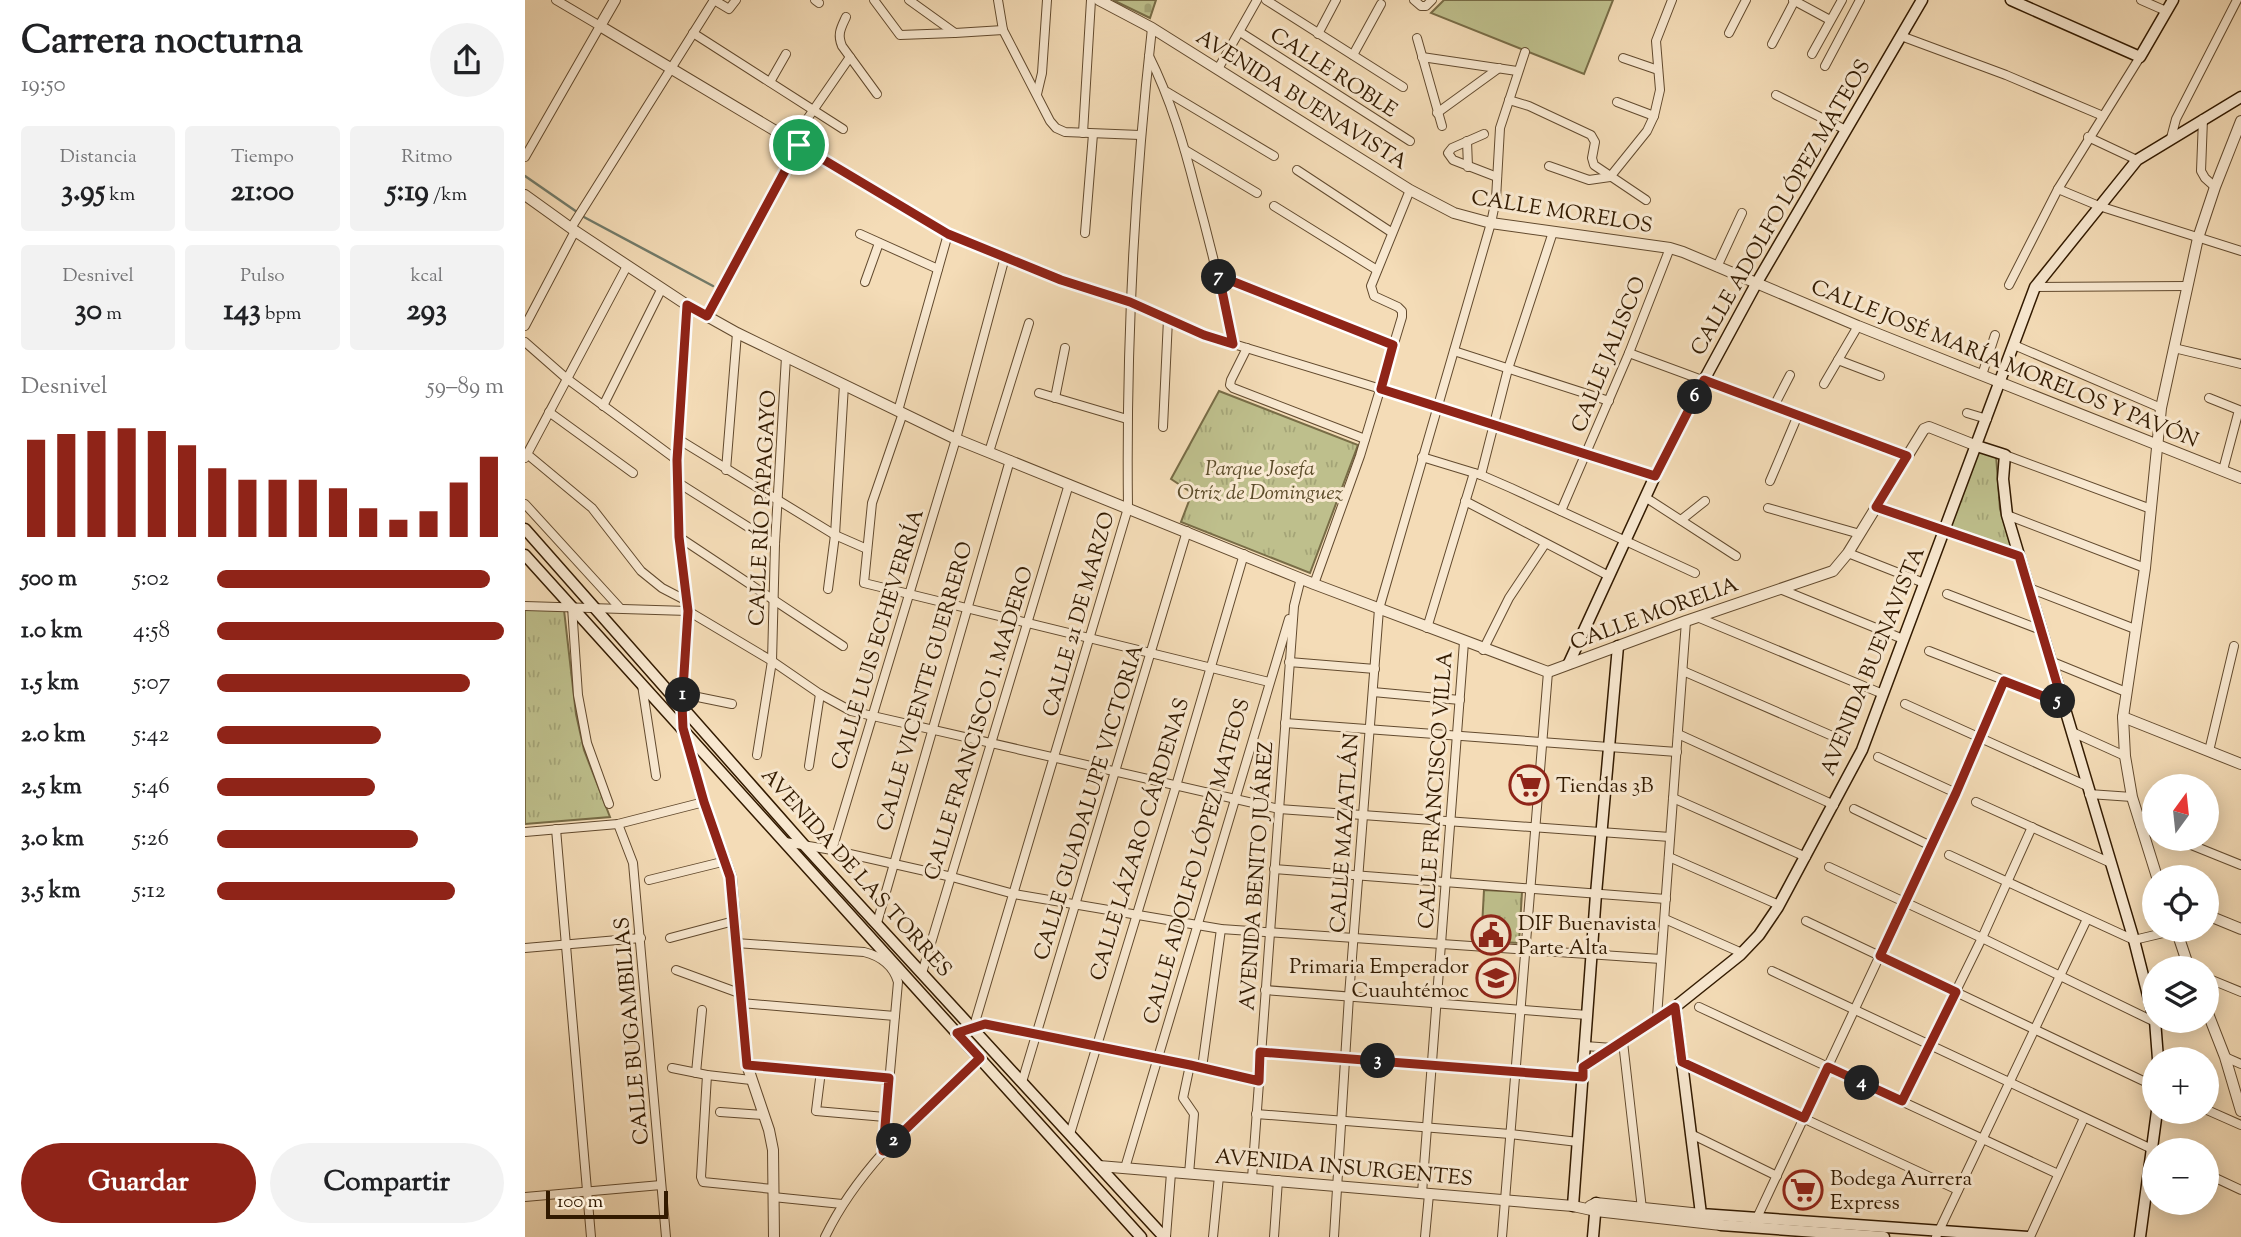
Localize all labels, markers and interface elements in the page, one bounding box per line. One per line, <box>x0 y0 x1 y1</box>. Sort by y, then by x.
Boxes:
text: Carrera nocturna <box>21 16 303 70</box>
street label: CALLE ROBLE <box>1263 21 1403 126</box>
button: share <box>430 23 504 97</box>
street label: AVENIDA BUENAVISTA <box>1189 23 1413 178</box>
street label: CALLE ADOLFO LÓPEZ MATEOS <box>1684 54 1879 362</box>
text: 19:50 <box>21 69 66 102</box>
pin <box>769 115 829 175</box>
icon: arrive <box>780 126 818 164</box>
text: Distancia <box>60 144 137 171</box>
text: Tiempo <box>231 144 294 171</box>
text: Ritmo <box>401 144 453 171</box>
text: 3.95 <box>61 171 105 214</box>
text: 21:00 <box>231 171 294 214</box>
text: 5:19 <box>386 171 429 214</box>
text: km <box>105 182 135 209</box>
text: /km <box>429 182 467 209</box>
street label: CALLE MORELOS <box>1469 184 1655 242</box>
pin: 7 <box>1201 260 1237 294</box>
text: Desnivel <box>62 263 134 290</box>
text: Pulso <box>240 263 285 290</box>
text: kcal <box>410 263 443 290</box>
text: 7 <box>1214 263 1223 290</box>
street label: CALLE JALISCO <box>1565 272 1655 437</box>
street label: CALLE JOSÉ MARÍA MORELOS Y PAVÓN <box>1806 273 2203 457</box>
text: 30 <box>74 290 102 333</box>
text: 143 <box>224 290 261 333</box>
text: 293 <box>406 290 447 333</box>
text: m <box>102 301 122 328</box>
text: bpm <box>261 301 301 328</box>
text: Desnivel <box>21 371 107 404</box>
text: 59–89 m <box>427 371 504 404</box>
pin: 6 <box>1677 380 1713 414</box>
text: 6 <box>1690 383 1699 410</box>
street label: CALLE RÍO PAPAGAYO <box>743 389 785 627</box>
park label: Parque Josefa Otríz de Dominguez <box>1177 455 1343 509</box>
street label: CALLE LUIS ECHEVERRÍA <box>825 505 933 774</box>
street label: CALLE 21 DE MARZO <box>1036 509 1124 721</box>
street label: CALLE VICENTE GUERRERO <box>870 538 982 835</box>
street label: AVENIDA BUENAVISTA <box>1814 543 1934 781</box>
text: 500 m <box>21 563 77 596</box>
text: 5:02 <box>133 563 169 596</box>
street label: CALLE FRANCISCO I. MADERO <box>918 563 1042 884</box>
street label: CALLE MORELIA <box>1566 571 1743 659</box>
text: 1.0 km <box>21 615 83 648</box>
text: 4:58 <box>133 615 170 648</box>
street label: CALLE GUADALUPE VICTORIA <box>1027 641 1152 964</box>
street label: CALLE FRANCISCO VILLA <box>1412 650 1462 930</box>
text: 1.5 km <box>21 667 79 700</box>
text: 5:07 <box>133 667 170 700</box>
pin: 1 <box>665 678 701 712</box>
text: 1 <box>679 681 686 708</box>
pin: 5 <box>2041 684 2075 718</box>
text: 5 <box>2054 687 2061 714</box>
street label: CALLE LÁZARO CÁRDENAS <box>1084 695 1198 985</box>
street label: CALLE ADOLFO LÓPEZ MATEOS <box>1137 695 1259 1028</box>
text: 2.0 km <box>21 719 86 752</box>
text: 5:42 <box>133 719 169 752</box>
street label: CALLE MAZATLÁN <box>1324 732 1368 934</box>
street label: AVENIDA BENITO JUÁREZ <box>1234 740 1282 1012</box>
street label: AVENIDA DE LAS TORRES <box>753 762 958 985</box>
supermarket icon: Tiendas 3B <box>1508 764 1550 806</box>
text: 2.5 km <box>21 771 82 804</box>
text: 5:46 <box>133 771 170 804</box>
place label: Tiendas 3B <box>1556 772 1654 802</box>
north arrow <box>2142 774 2219 850</box>
map controls <box>2142 774 2219 1215</box>
text: 3.0 km <box>21 823 84 856</box>
text: 5:26 <box>133 823 169 856</box>
button: locate <box>2142 865 2219 942</box>
text: 3.5 km <box>21 875 80 908</box>
text: 5:12 <box>133 875 165 908</box>
place label: DIF Buenavista Parte Alta <box>1518 910 1657 964</box>
public building icon: DIF Buenavista Parte Alta <box>1470 914 1512 956</box>
street label: CALLE BUGAMBILIAS <box>608 916 658 1146</box>
place label: Primaria Emperador Cuauhtémoc <box>1289 953 1469 1007</box>
button: layers <box>2142 956 2219 1033</box>
school or university icon: Primaria Emperador Cuauhtémoc <box>1475 957 1517 999</box>
pin: 3 <box>1361 1044 1395 1078</box>
text: 3 <box>1374 1047 1381 1074</box>
button: + <box>2142 1047 2219 1124</box>
pin: 4 <box>1845 1066 1879 1100</box>
text: 4 <box>1857 1069 1866 1096</box>
pin: 2 <box>877 1124 911 1158</box>
text: 2 <box>889 1127 898 1154</box>
button: − <box>2142 1138 2219 1215</box>
button: Guardar <box>21 1143 256 1223</box>
button: Compartir <box>270 1143 504 1223</box>
street label: AVENIDA INSURGENTES <box>1214 1143 1474 1195</box>
place label: Bodega Aurrera Express <box>1830 1165 1972 1219</box>
supermarket icon: Bodega Aurrera Express <box>1782 1169 1824 1211</box>
scale bar <box>546 1188 669 1220</box>
text: 100 m <box>557 1189 603 1216</box>

